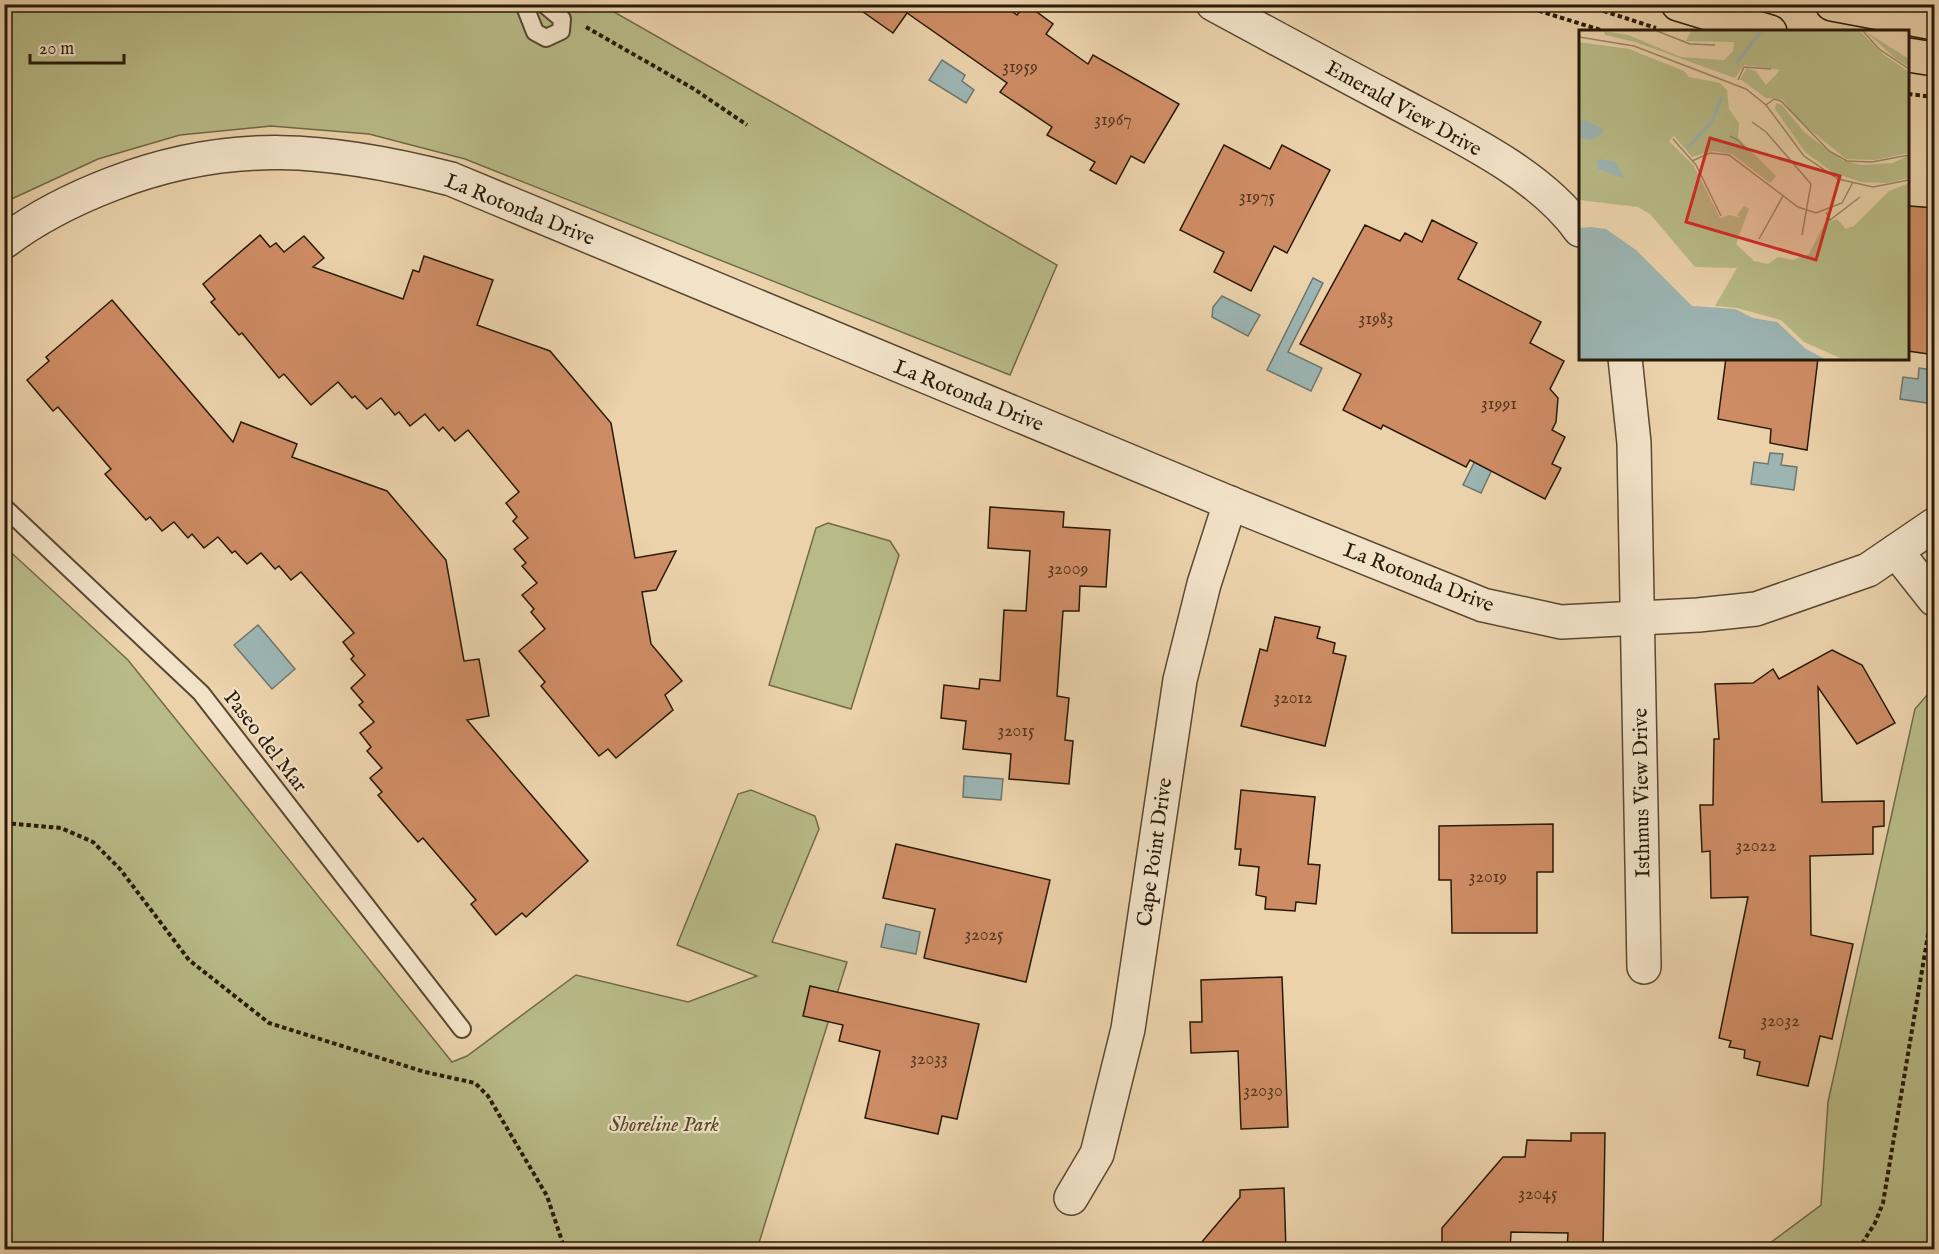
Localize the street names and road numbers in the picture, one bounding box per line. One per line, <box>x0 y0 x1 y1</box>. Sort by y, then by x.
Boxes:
street label: Emerald View Drive <box>1320 55 1487 164</box>
street label: La Rotonda Drive <box>441 168 599 253</box>
street label: La Rotonda Drive <box>890 354 1048 439</box>
street label: La Rotonda Drive <box>1339 537 1498 620</box>
street label: Paseo del Mar <box>217 686 313 798</box>
street label: Isthmus View Drive <box>1628 707 1657 878</box>
street label: Cape Point Drive <box>1132 776 1179 928</box>

